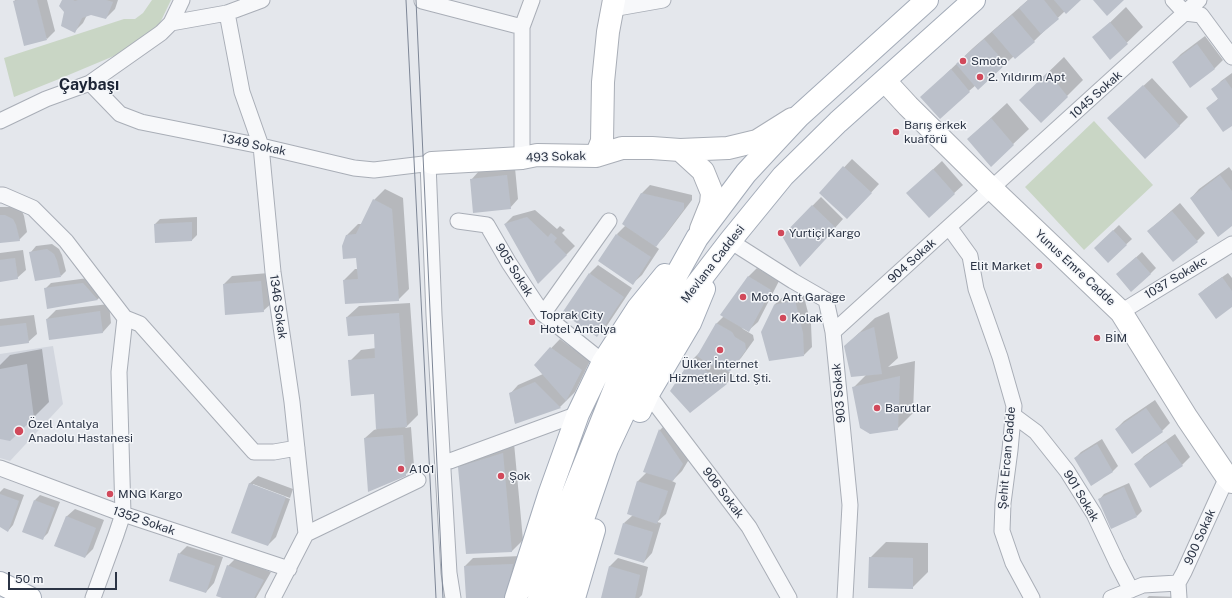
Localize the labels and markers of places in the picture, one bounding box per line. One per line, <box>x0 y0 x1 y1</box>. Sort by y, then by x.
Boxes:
place label: Smoto <box>971 54 1007 68</box>
marker: Smoto <box>958 56 968 66</box>
place label: 2. Yıldırım Apt <box>988 70 1065 84</box>
marker: 2. Yıldırım Apt <box>975 72 985 82</box>
place label: Barış erkek kuaförü <box>904 118 967 146</box>
marker: Barış erkek kuaförü <box>891 127 901 137</box>
place label: Yurtiçi Kargo <box>789 226 861 240</box>
marker: Yurtiçi Kargo <box>776 228 786 238</box>
place label: Elit Market <box>970 259 1031 273</box>
marker: Elit Market <box>1034 261 1044 271</box>
place label: Moto Ant Garage <box>751 290 846 304</box>
marker: Moto Ant Garage <box>738 292 748 302</box>
place label: Toprak City Hotel Antalya <box>540 308 616 336</box>
place label: Kolak <box>791 311 823 325</box>
marker: Kolak <box>778 313 788 323</box>
marker: Toprak City Hotel Antalya <box>527 317 537 327</box>
place label: BİM <box>1105 331 1127 345</box>
marker: BİM <box>1092 333 1102 343</box>
marker: Ülker İnternet Hizmetleri Ltd. Şti. <box>715 345 725 355</box>
place label: Ülker İnternet Hizmetleri Ltd. Şti. <box>669 357 771 385</box>
place label: Barutlar <box>885 401 931 415</box>
marker: Barutlar <box>872 403 882 413</box>
place label: Özel Antalya Anadolu Hastanesi <box>28 417 133 445</box>
marker: Özel Antalya Anadolu Hastanesi <box>13 425 25 437</box>
place label: A101 <box>409 462 435 476</box>
marker: A101 <box>396 464 406 474</box>
place label: Şok <box>509 469 531 483</box>
marker: Şok <box>496 471 506 481</box>
place label: MNG Kargo <box>118 487 183 501</box>
marker: MNG Kargo <box>105 489 115 499</box>

